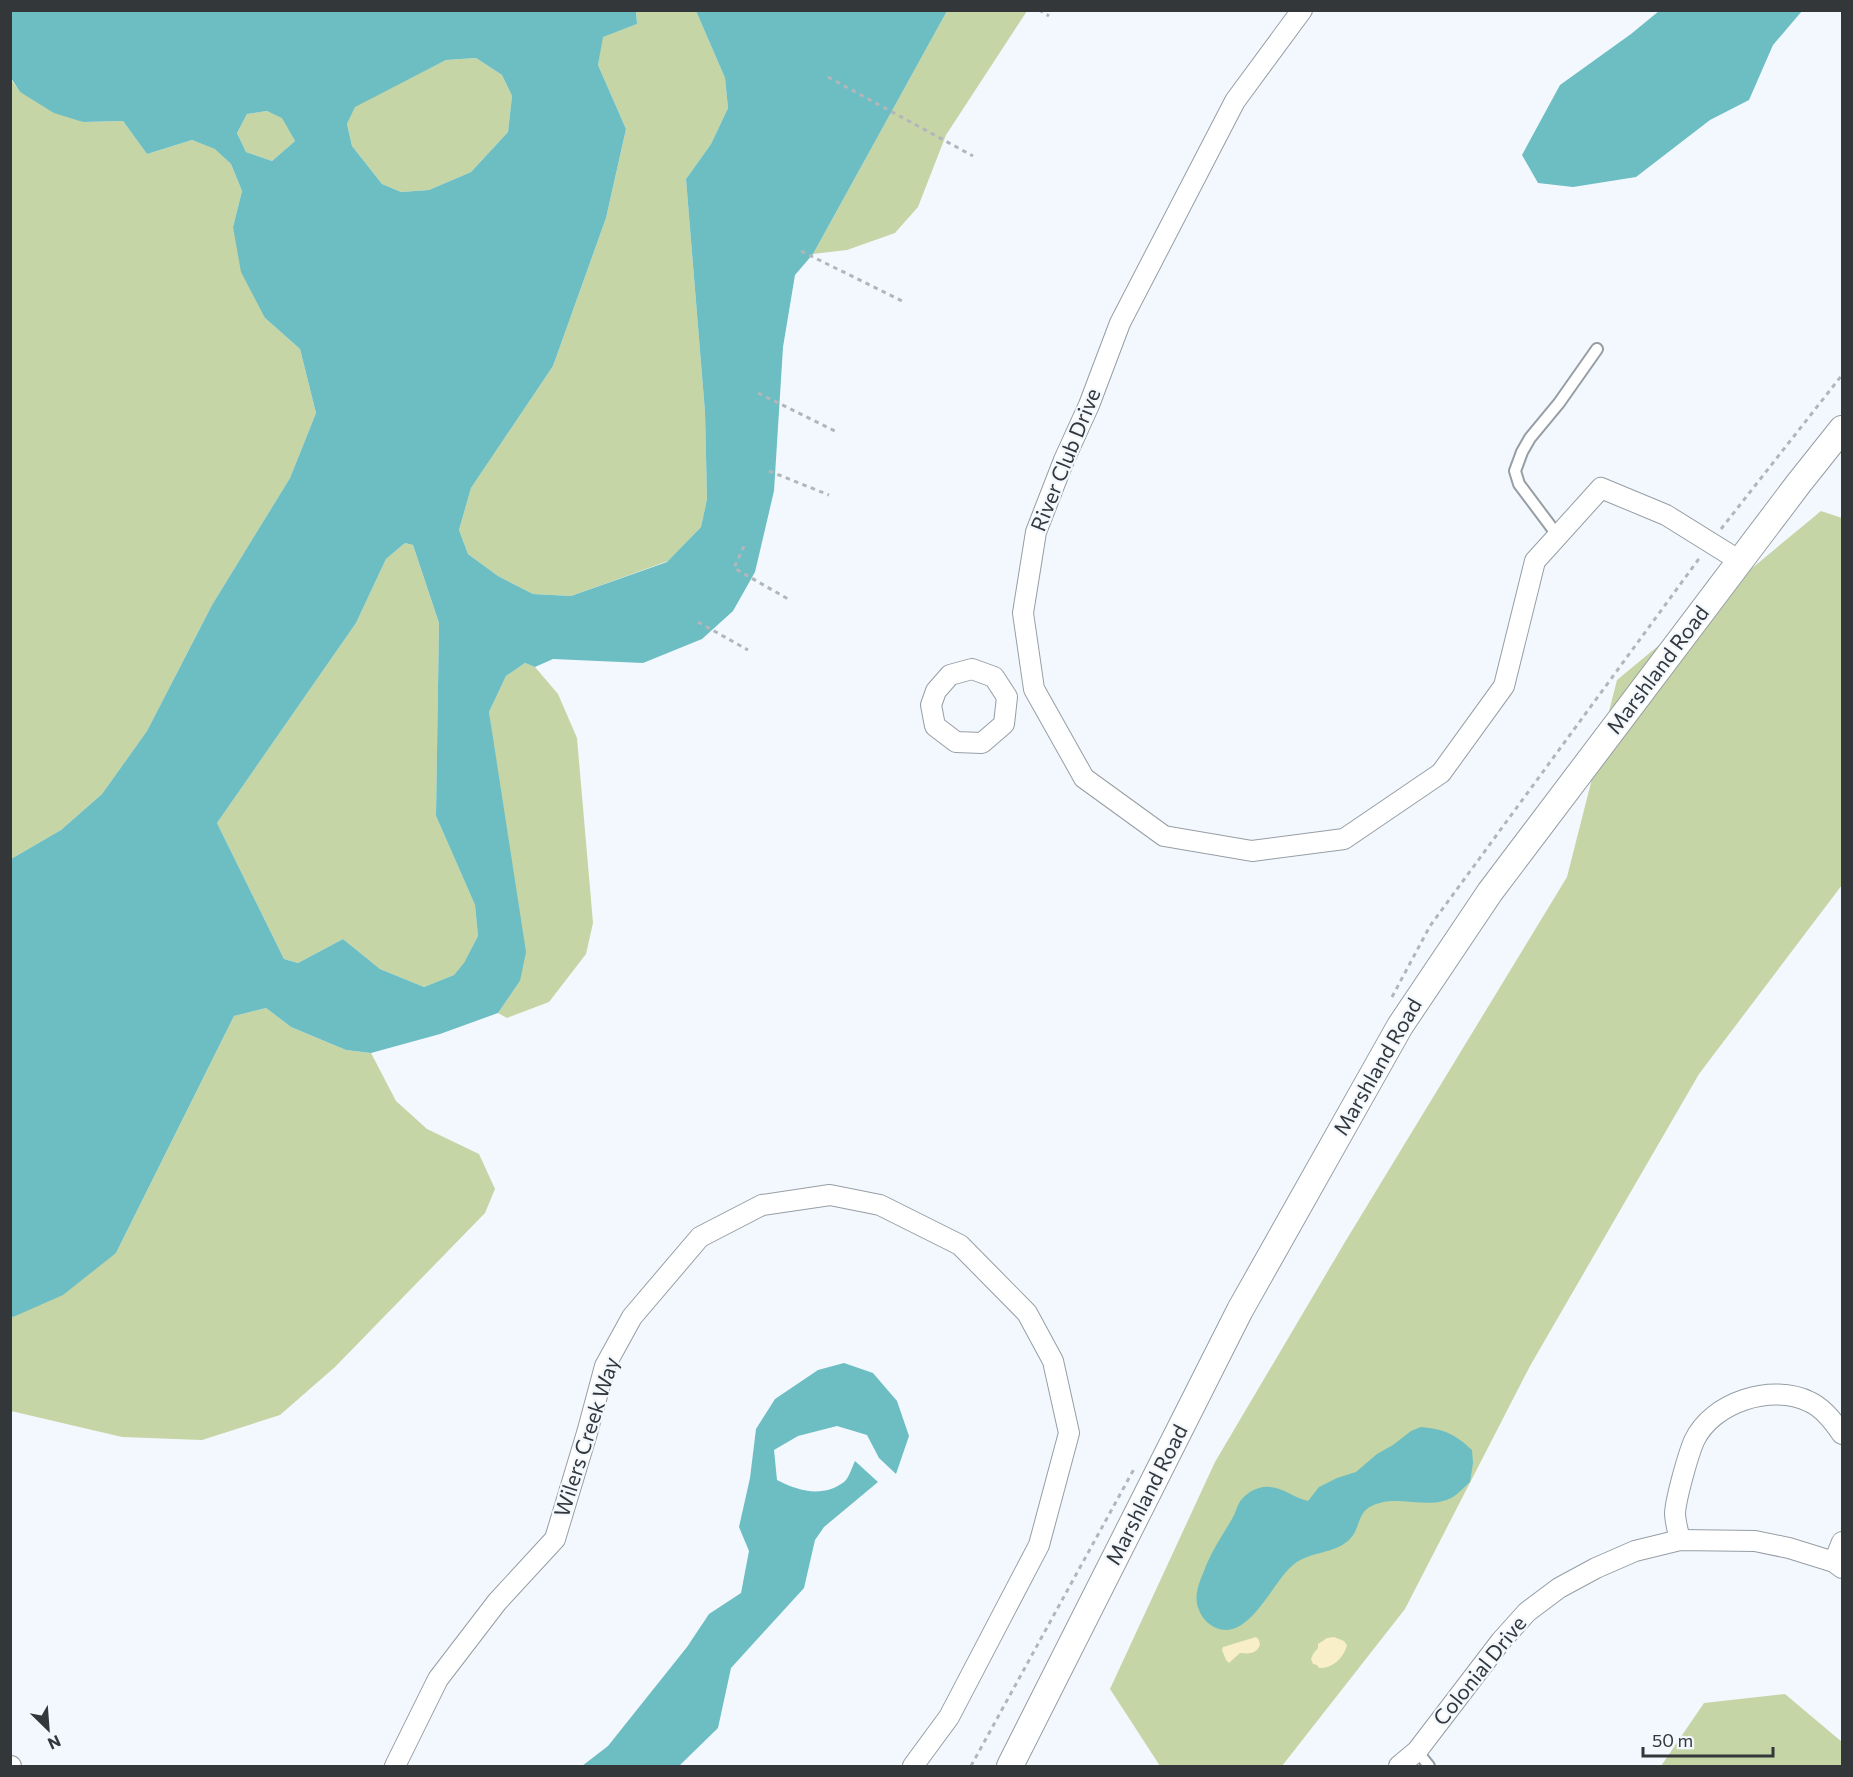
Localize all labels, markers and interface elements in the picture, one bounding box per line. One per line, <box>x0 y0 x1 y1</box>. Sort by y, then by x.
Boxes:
street label: River Club Drive <box>1025 384 1105 535</box>
street label: Marshland Road <box>1600 600 1713 738</box>
street label: Marshland Road <box>1327 993 1426 1139</box>
street label: Wilers Creek Way <box>548 1353 623 1520</box>
street label: Marshland Road <box>1100 1420 1192 1569</box>
street label: Colonial Drive <box>1427 1610 1531 1730</box>
north arrow <box>18 1699 78 1759</box>
scale bar <box>1643 1720 1774 1758</box>
text: 50 m <box>1652 1729 1693 1751</box>
text: N <box>45 1732 64 1754</box>

